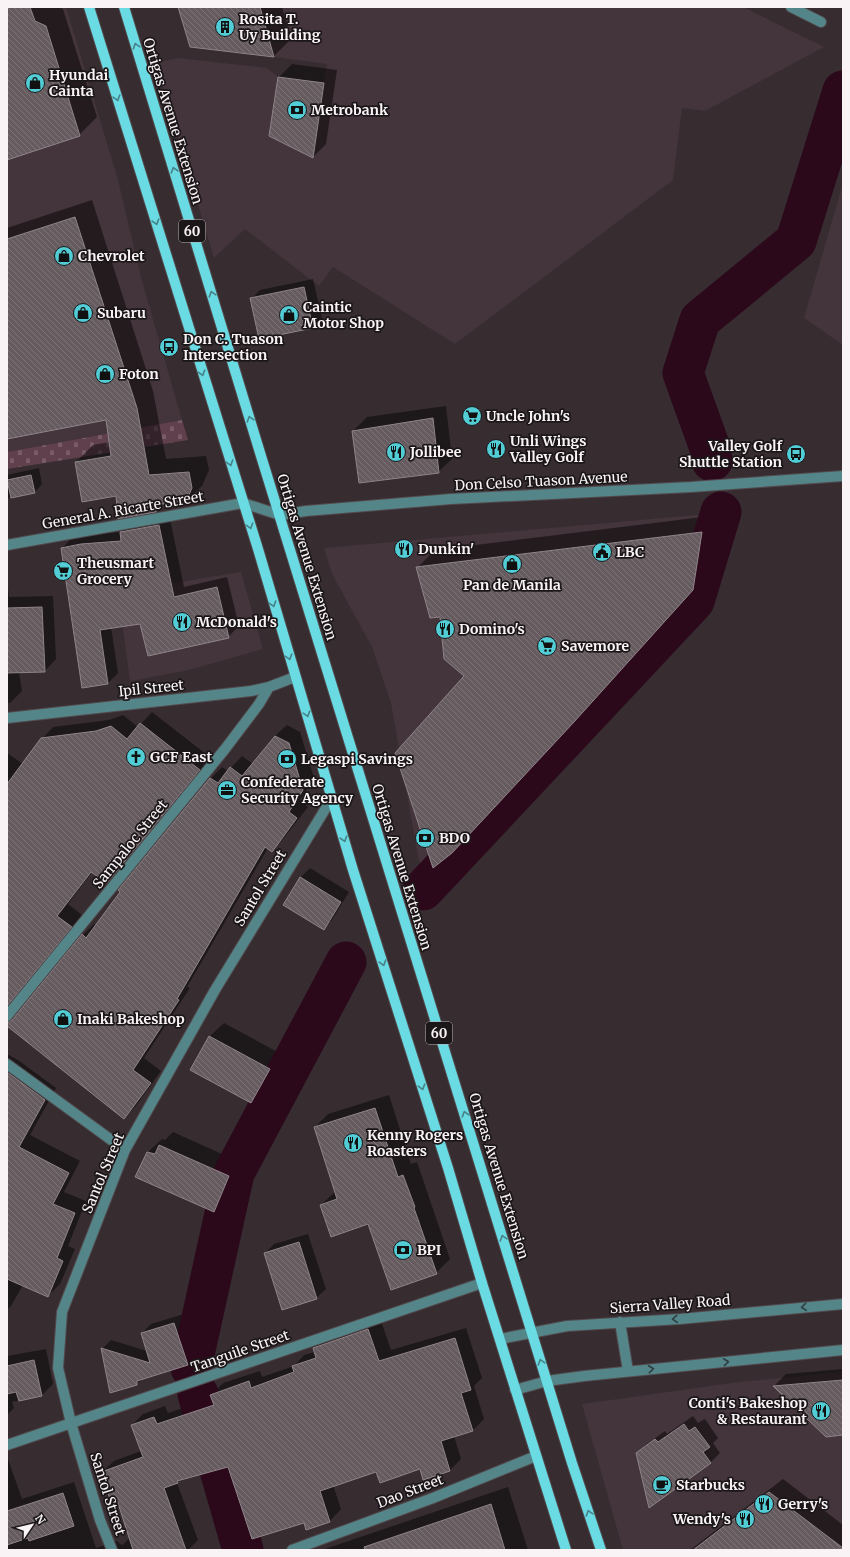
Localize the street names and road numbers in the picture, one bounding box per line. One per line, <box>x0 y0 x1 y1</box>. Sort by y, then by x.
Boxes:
street label: Ortigas Avenue Extension <box>139 36 207 206</box>
road number: 60 <box>179 220 205 242</box>
street label: Don Celso Tuason Avenue <box>454 467 628 495</box>
street label: Ortigas Avenue Extension <box>273 472 341 642</box>
street label: General A. Ricarte Street <box>41 487 206 533</box>
street label: Ipil Street <box>117 676 185 700</box>
street label: Ortigas Avenue Extension <box>368 782 436 952</box>
street label: Sampaloc Street <box>89 795 172 892</box>
street label: Santol Street <box>230 846 290 930</box>
road number: 60 <box>426 1022 452 1044</box>
street label: Ortigas Avenue Extension <box>465 1091 533 1261</box>
street label: Santol Street <box>78 1129 128 1216</box>
street label: Sierra Valley Road <box>609 1291 731 1317</box>
street label: Tanguile Street <box>188 1326 292 1376</box>
street label: Santol Street <box>86 1450 130 1538</box>
street label: Dao Street <box>374 1470 446 1512</box>

